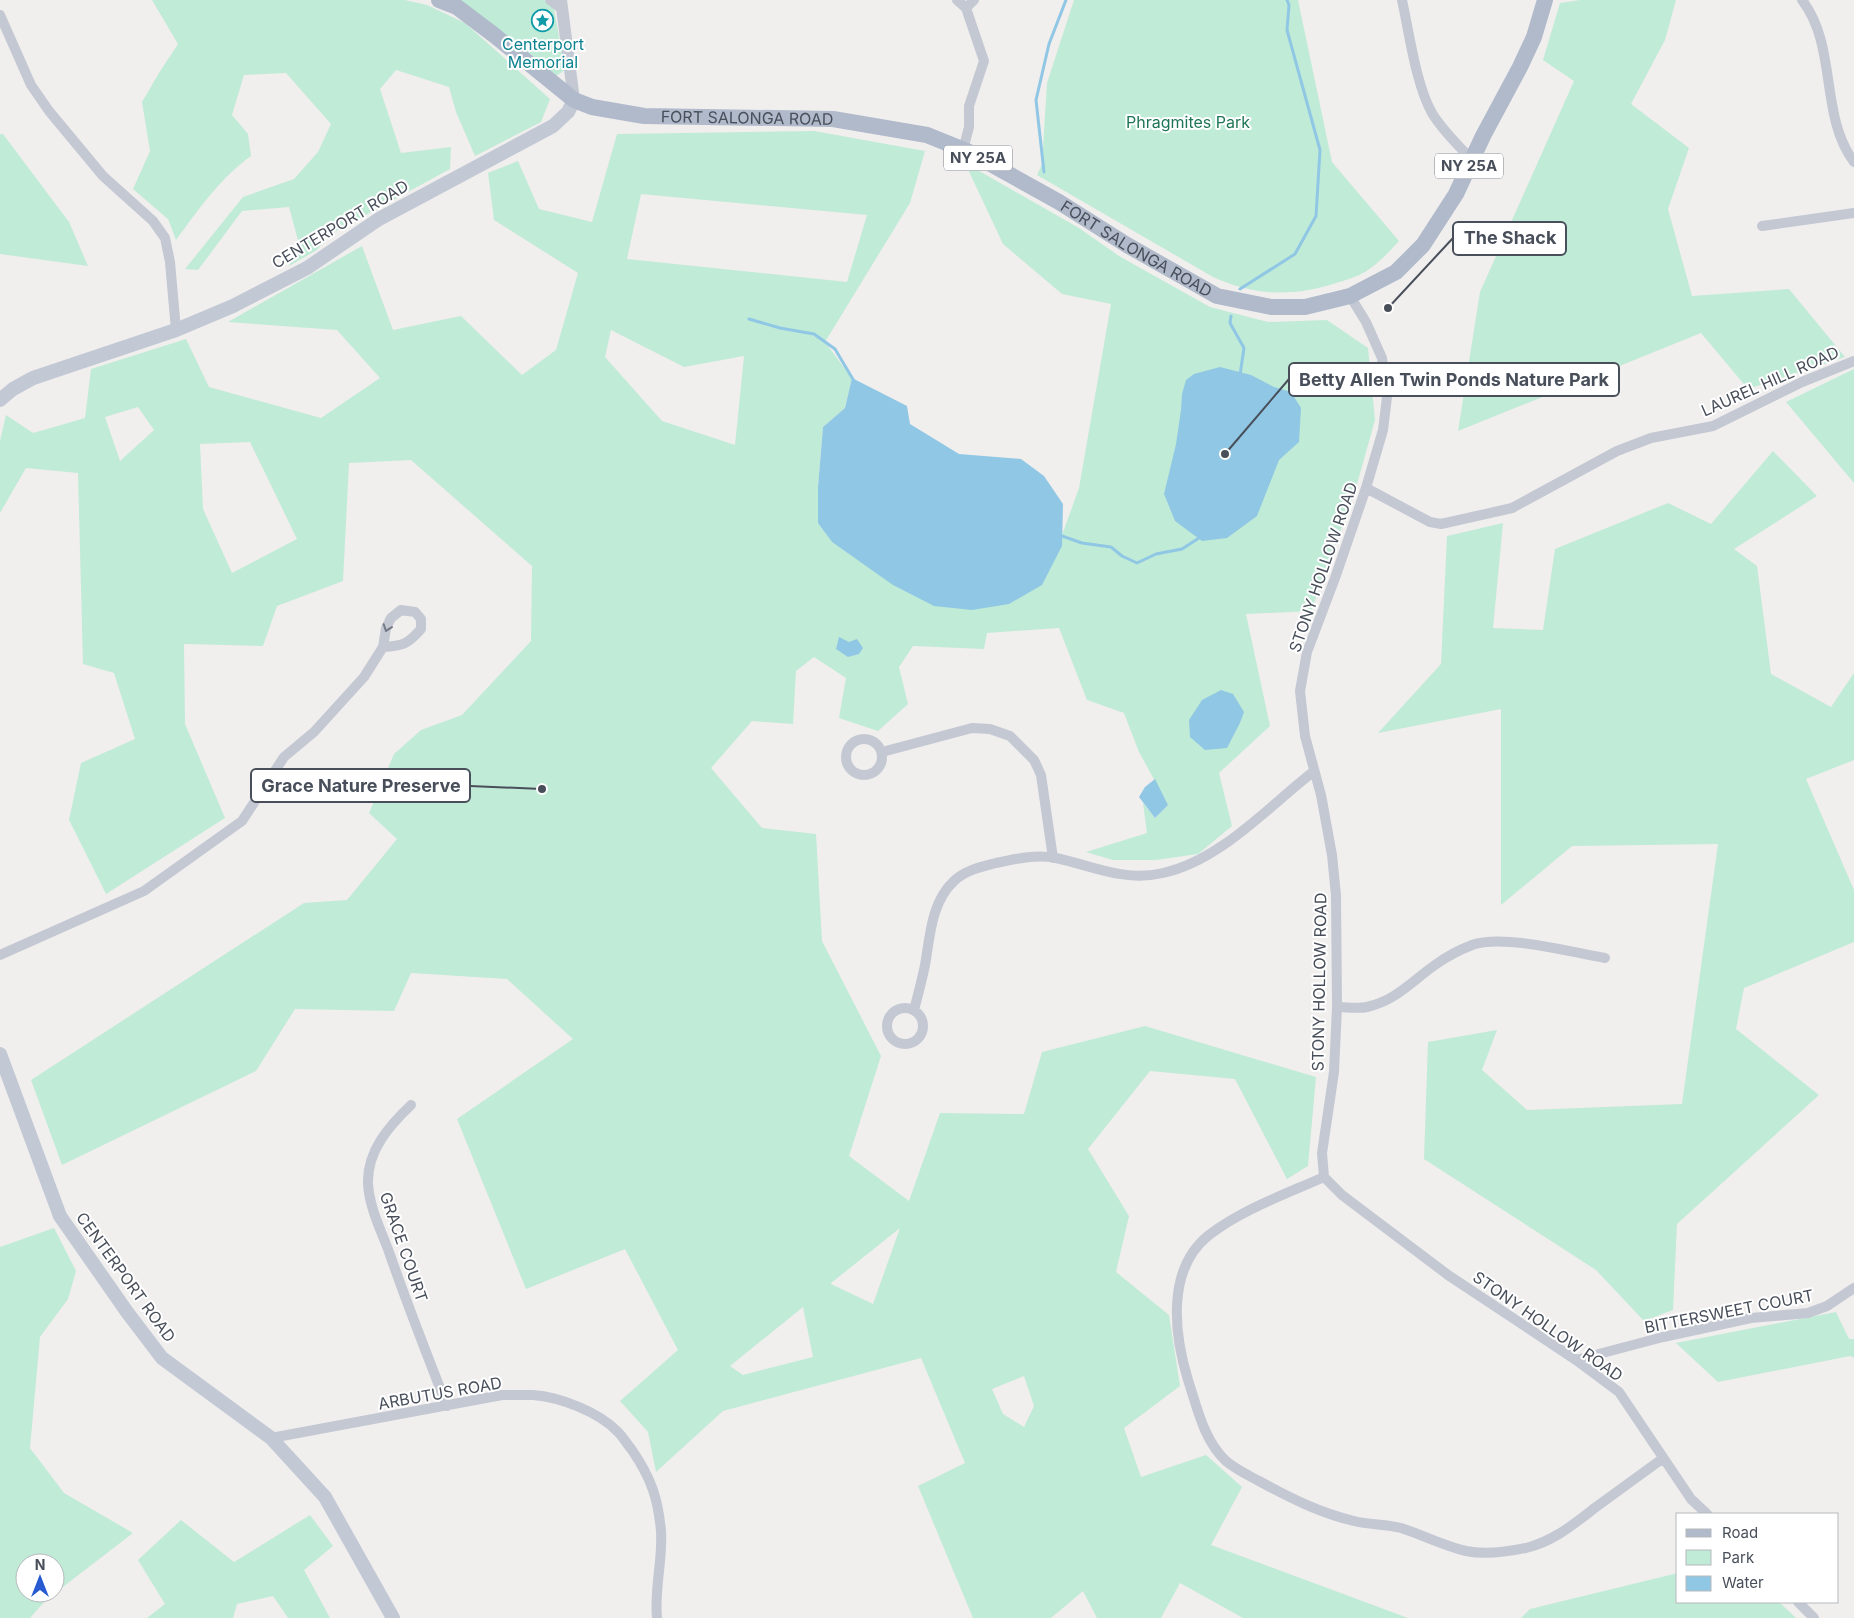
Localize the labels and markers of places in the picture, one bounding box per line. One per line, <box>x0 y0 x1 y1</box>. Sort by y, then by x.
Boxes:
place icon: Centerport Memorial <box>531 8 555 32</box>
place label: Centerport Memorial <box>502 34 584 72</box>
callout: The Shack <box>1453 222 1566 255</box>
callout: Betty Allen Twin Ponds Nature Park <box>1289 363 1619 396</box>
callout: Grace Nature Preserve <box>251 769 470 802</box>

